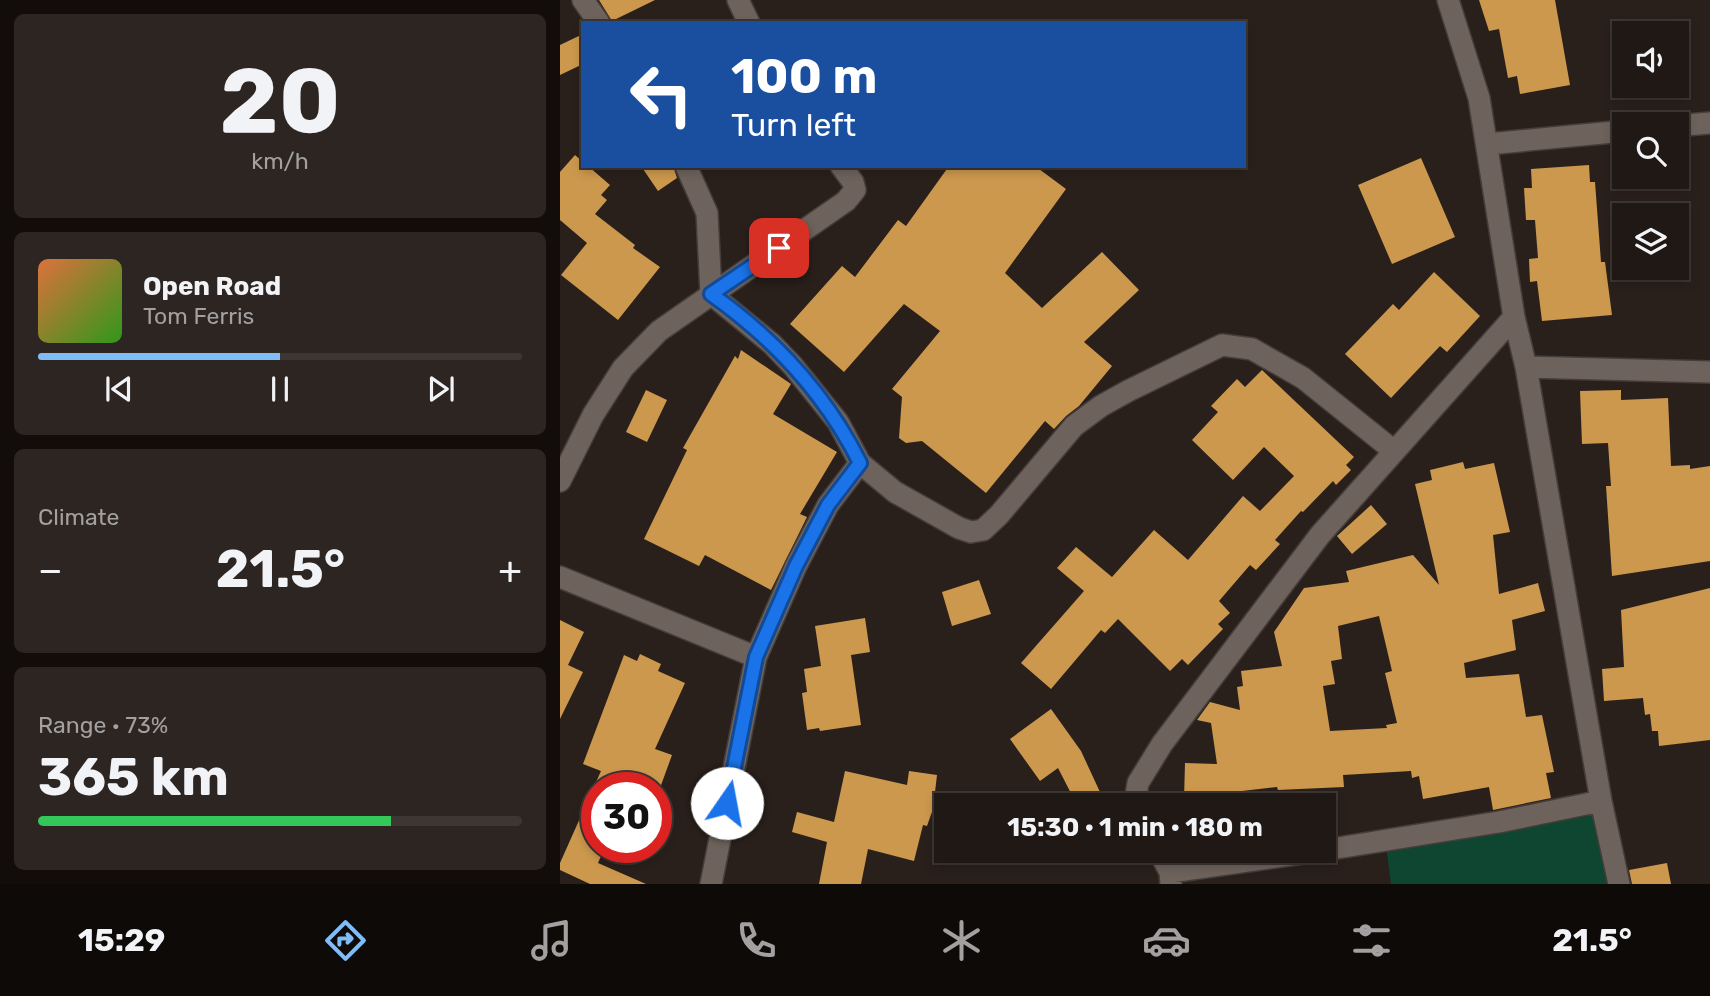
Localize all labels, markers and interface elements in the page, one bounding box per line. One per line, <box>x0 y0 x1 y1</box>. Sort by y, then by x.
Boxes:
map controls <box>1612 21 1689 280</box>
button: sound <box>1612 21 1689 98</box>
text: 20 <box>219 47 341 155</box>
text: 100 m <box>731 47 877 105</box>
icon: left <box>616 49 707 140</box>
text: Turn left <box>731 106 856 144</box>
button: search <box>1612 112 1689 189</box>
text: km/h <box>251 147 309 175</box>
button: layers <box>1612 203 1689 280</box>
pin <box>749 218 809 278</box>
icon: arrive <box>760 229 798 267</box>
text: Open Road <box>143 271 281 302</box>
text: Tom Ferris <box>143 302 254 330</box>
icon: previous <box>100 370 138 408</box>
icon: pause <box>261 370 299 408</box>
icon: next <box>422 370 460 408</box>
text: Climate <box>38 503 119 531</box>
text: 21.5° <box>216 538 345 600</box>
text: − <box>38 547 63 593</box>
text: + <box>498 547 522 593</box>
text: Range · 73% <box>38 711 168 739</box>
text: 365 km <box>38 746 229 808</box>
position arrow <box>690 766 764 840</box>
speed limit sign: 30 <box>581 772 672 863</box>
text: 15:30 · 1 min · 180 m <box>1007 812 1263 843</box>
icon: directions <box>321 916 370 965</box>
icon: music <box>527 916 576 965</box>
icon: phone <box>732 916 781 965</box>
icon: climate <box>937 916 986 965</box>
icon: car <box>1142 916 1191 965</box>
icon: filters <box>1347 916 1396 965</box>
text: 15:29 <box>78 921 165 959</box>
text: 21.5° <box>1552 921 1632 959</box>

